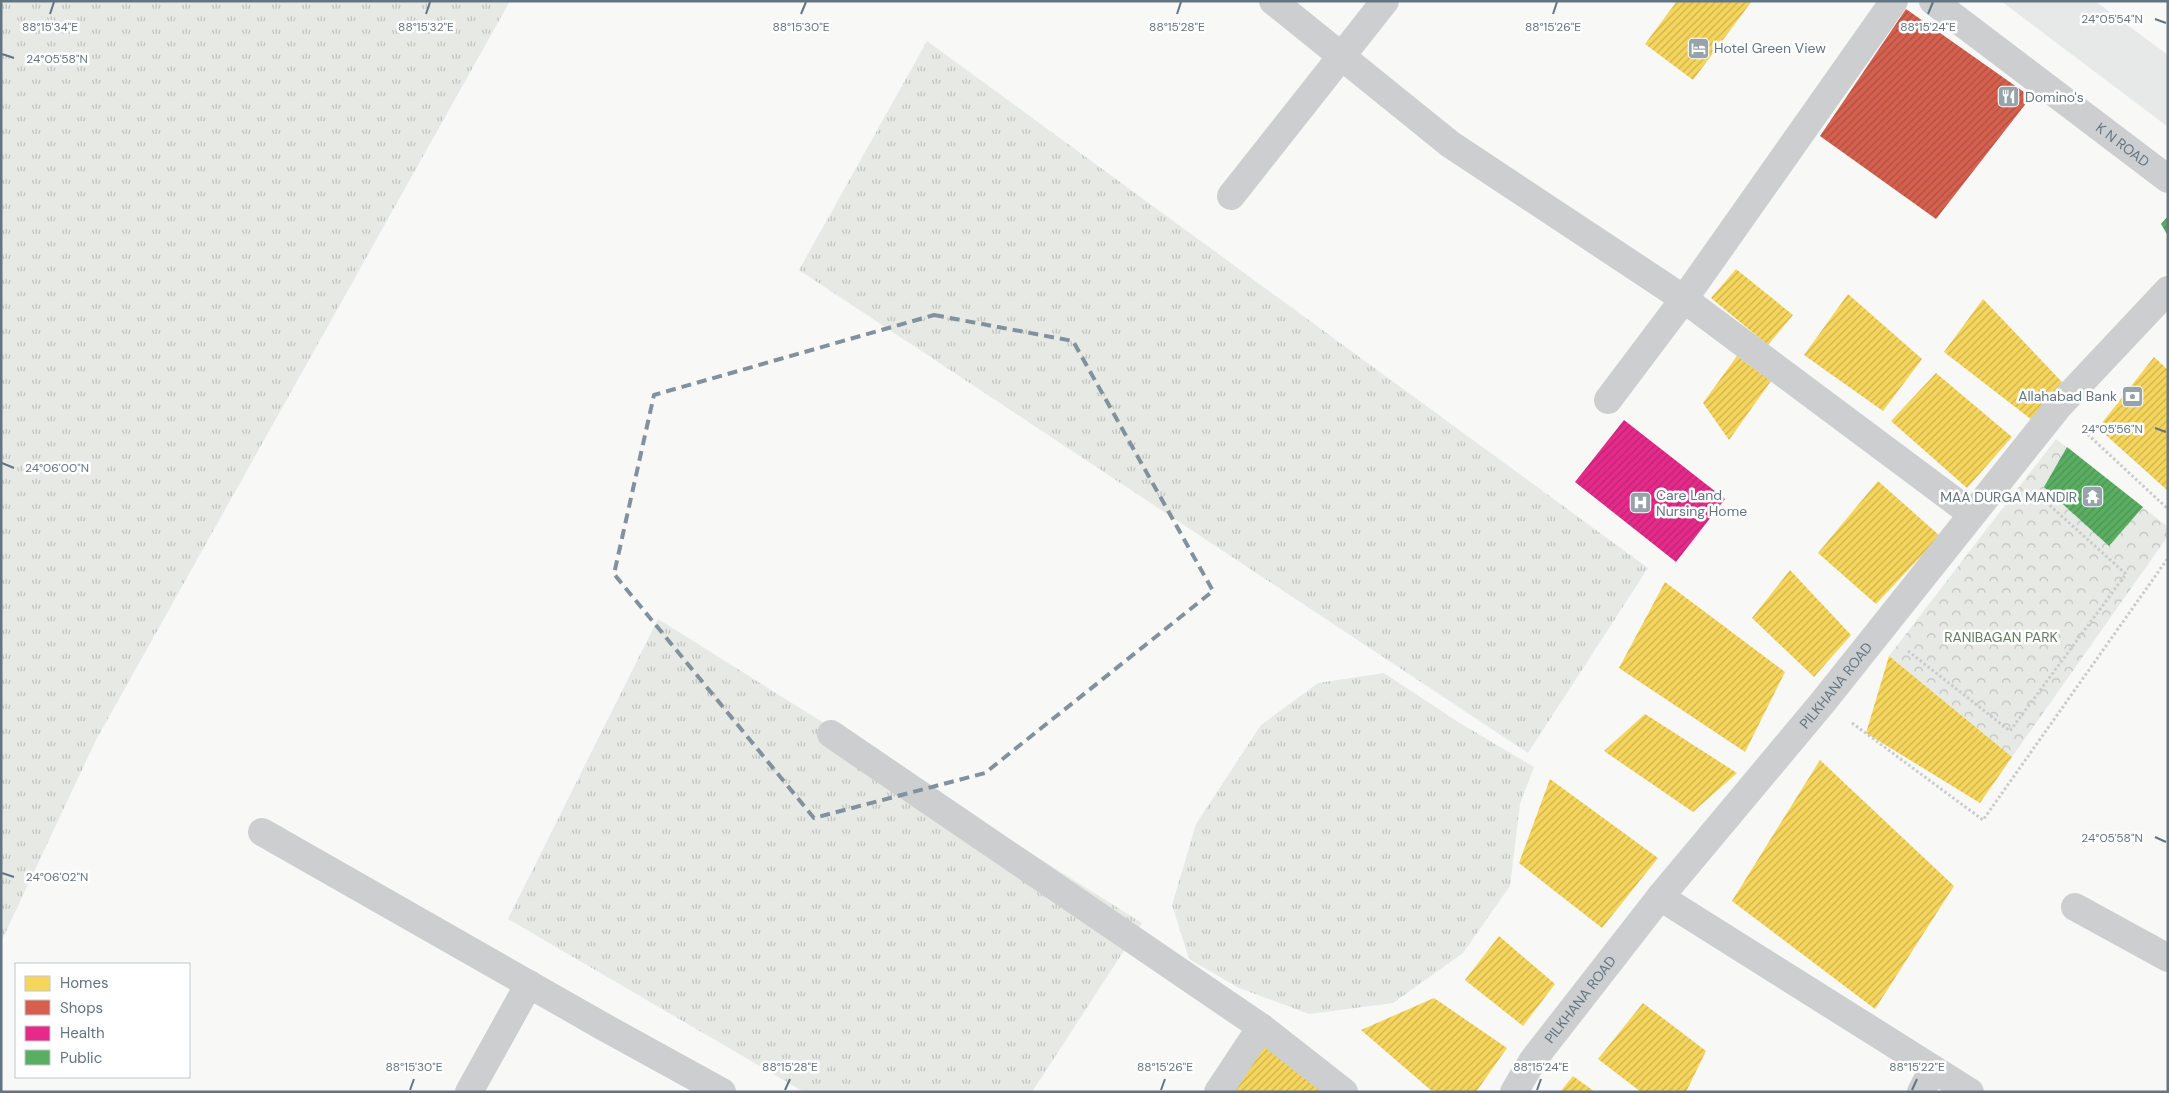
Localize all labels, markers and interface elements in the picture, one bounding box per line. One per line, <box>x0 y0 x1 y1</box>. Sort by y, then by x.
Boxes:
text: 24°05'54"N <box>2081 11 2143 27</box>
text: 88°15'34"E <box>22 19 78 35</box>
text: 88°15'32"E <box>398 19 454 35</box>
text: 88°15'30"E <box>772 19 830 35</box>
text: 88°15'28"E <box>1149 19 1205 35</box>
text: 88°15'26"E <box>1525 19 1581 35</box>
text: 88°15'24"E <box>1900 19 1956 35</box>
hotel icon: Hotel Green View <box>1686 36 1710 60</box>
place label: Hotel Green View <box>1714 39 1826 57</box>
text: 24°05'58"N <box>26 51 88 67</box>
restaurant icon: Domino's <box>1997 85 2021 109</box>
place label: Domino's <box>2025 88 2084 106</box>
street label: K N ROAD <box>2092 119 2153 171</box>
bank icon: Allahabad Bank <box>2121 384 2145 408</box>
place label: Allahabad Bank <box>2018 387 2117 405</box>
text: 24°05'56"N <box>2081 421 2143 437</box>
text: 24°06'00"N <box>25 460 89 476</box>
temple icon: MAA DURGA MANDIR <box>2081 485 2105 509</box>
place label: Care Land Nursing Home <box>1656 486 1747 520</box>
place label: MAA DURGA MANDIR <box>1940 488 2077 506</box>
hospital icon: Care Land Nursing Home <box>1628 491 1652 515</box>
park label: RANIBAGAN PARK <box>1944 628 2058 646</box>
street label: PILKHANA ROAD <box>1796 639 1876 732</box>
text: 24°05'58"N <box>2081 830 2143 846</box>
text: 24°06'02"N <box>26 869 88 885</box>
street label: PILKHANA ROAD <box>1541 952 1620 1047</box>
legend <box>15 963 190 1078</box>
text: Homes <box>60 973 109 993</box>
text: Shops <box>60 998 103 1018</box>
text: Health <box>60 1023 105 1043</box>
text: Public <box>60 1048 102 1068</box>
text: 88°15'30"E <box>385 1059 443 1075</box>
text: 88°15'28"E <box>762 1059 818 1075</box>
text: 88°15'26"E <box>1137 1059 1193 1075</box>
text: 88°15'24"E <box>1513 1059 1569 1075</box>
text: 88°15'22"E <box>1889 1059 1945 1075</box>

